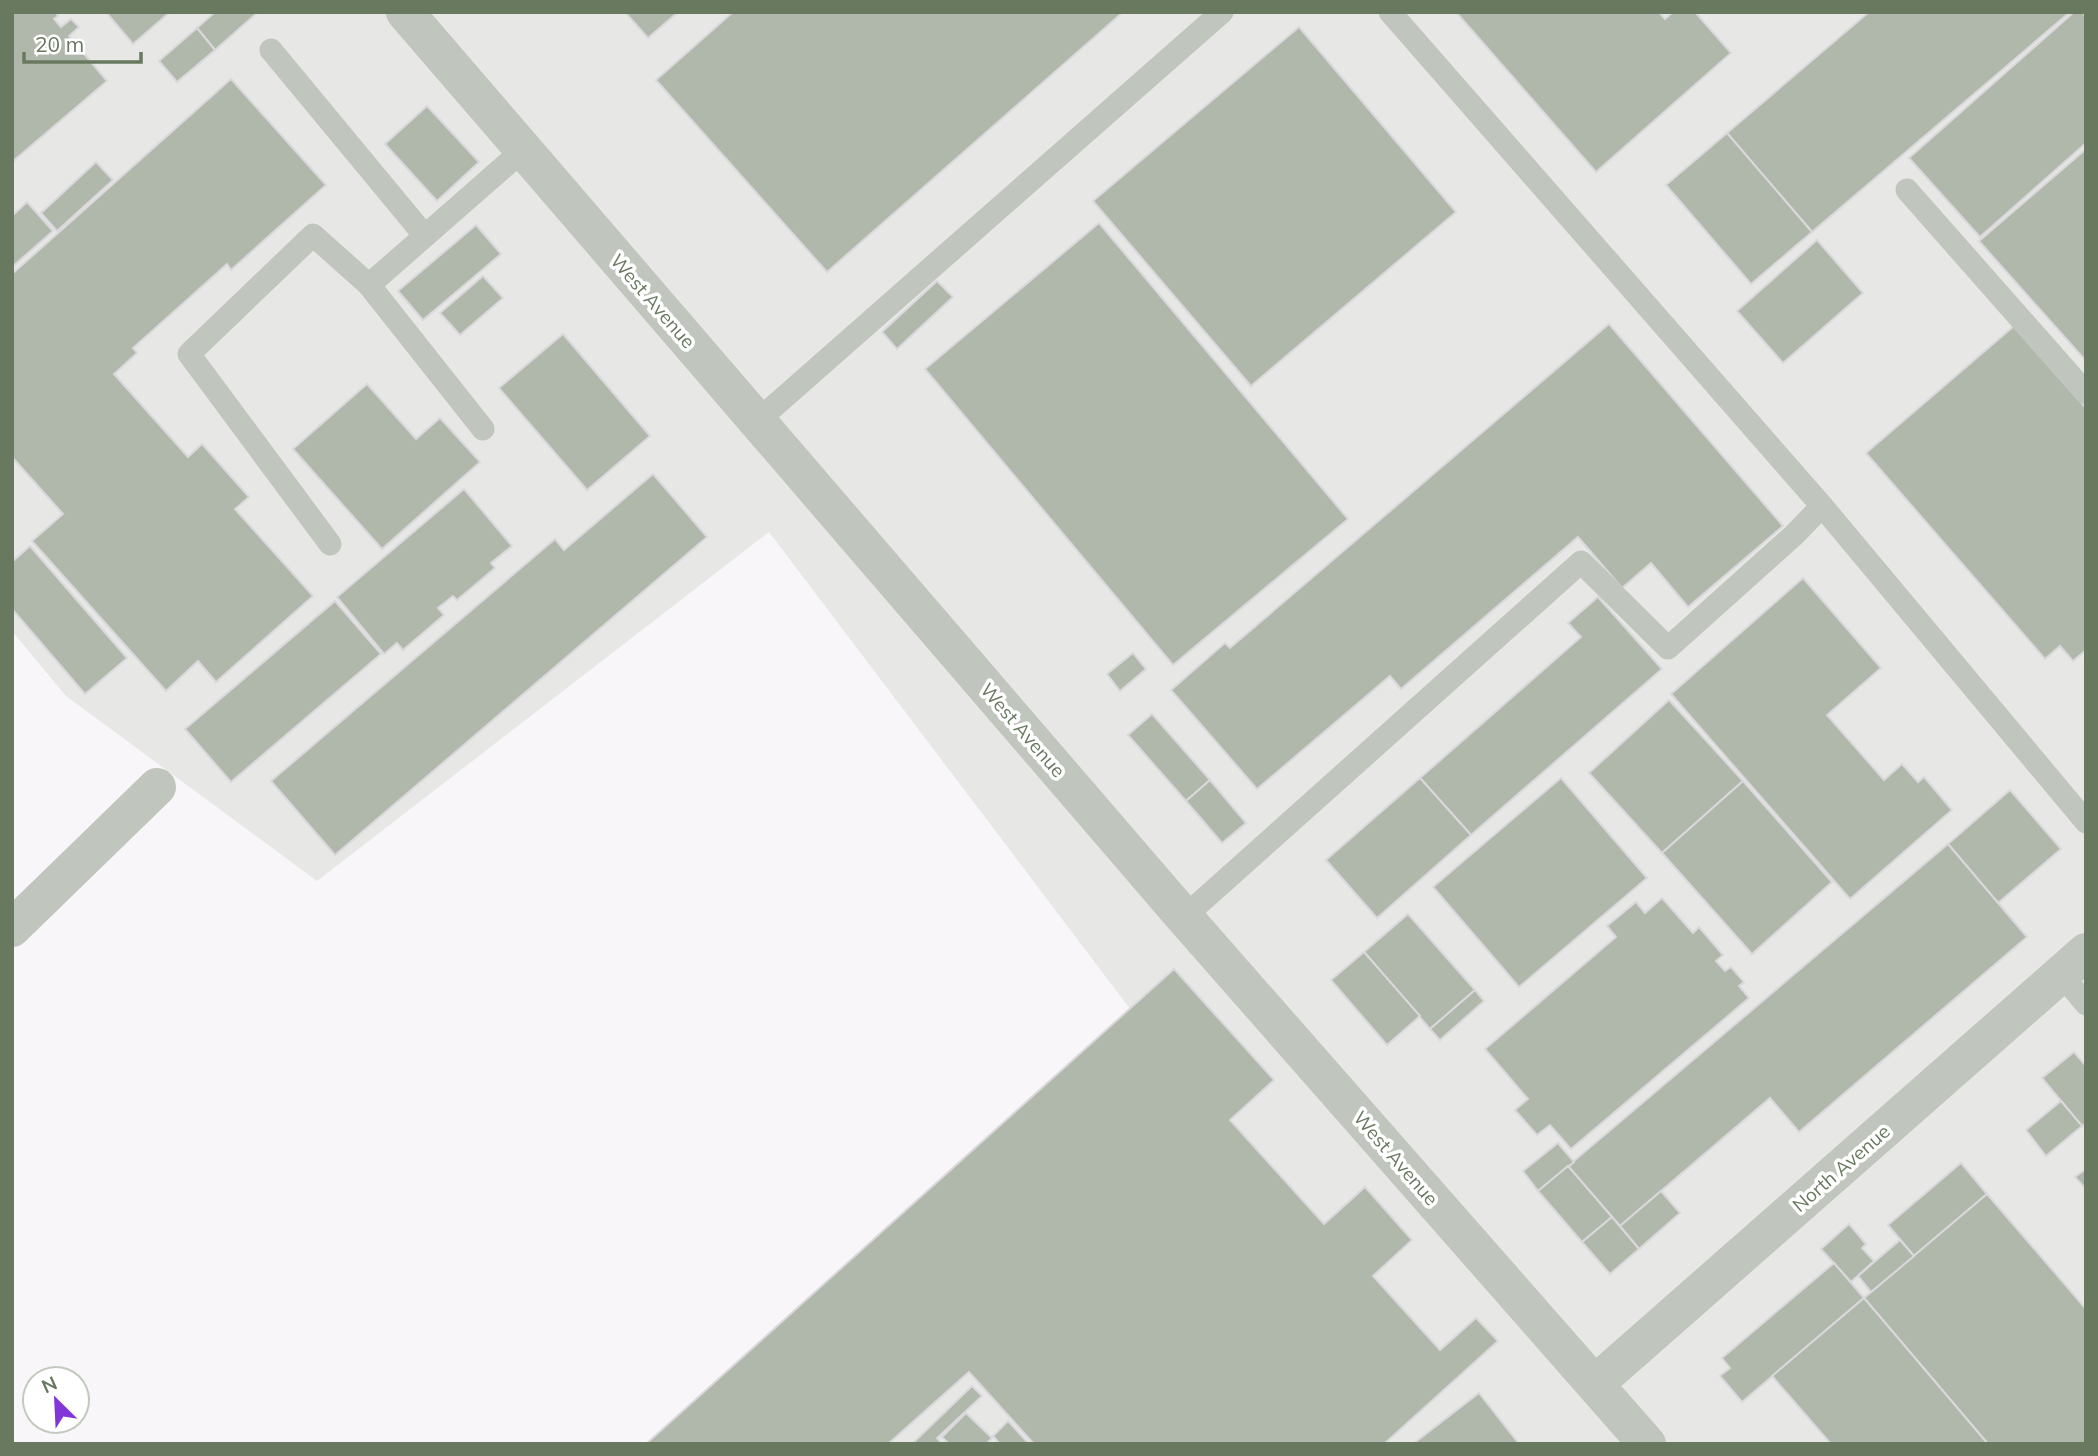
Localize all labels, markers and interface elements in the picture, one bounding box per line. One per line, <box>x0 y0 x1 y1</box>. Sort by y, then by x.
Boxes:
scale bar <box>24 21 142 65</box>
text: 20 m <box>35 31 84 57</box>
street label: West Avenue <box>605 249 701 353</box>
street label: West Avenue <box>975 678 1071 782</box>
street label: West Avenue <box>1348 1106 1444 1210</box>
street label: North Avenue <box>1787 1119 1895 1217</box>
north arrow <box>21 1365 91 1435</box>
text: N <box>38 1371 61 1398</box>

